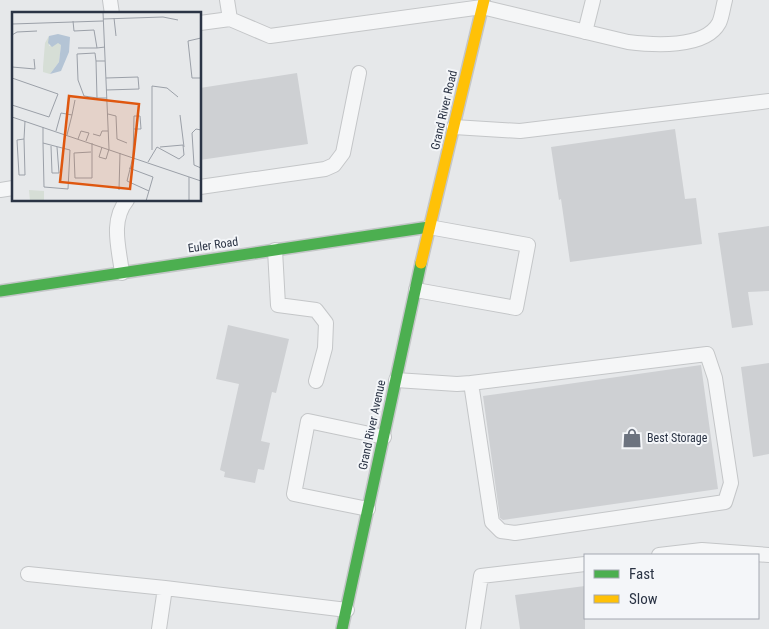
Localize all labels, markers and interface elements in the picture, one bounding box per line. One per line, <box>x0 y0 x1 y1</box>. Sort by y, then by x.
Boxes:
inset map <box>12 12 201 201</box>
street label: Grand River Road <box>428 69 460 151</box>
street label: Euler Road <box>187 235 239 255</box>
street label: Grand River Avenue <box>356 378 388 471</box>
shop icon: Best Storage <box>621 427 643 449</box>
place label: Best Storage <box>647 431 708 445</box>
legend <box>584 554 759 619</box>
text: Fast <box>629 565 654 583</box>
text: Slow <box>629 590 658 608</box>

